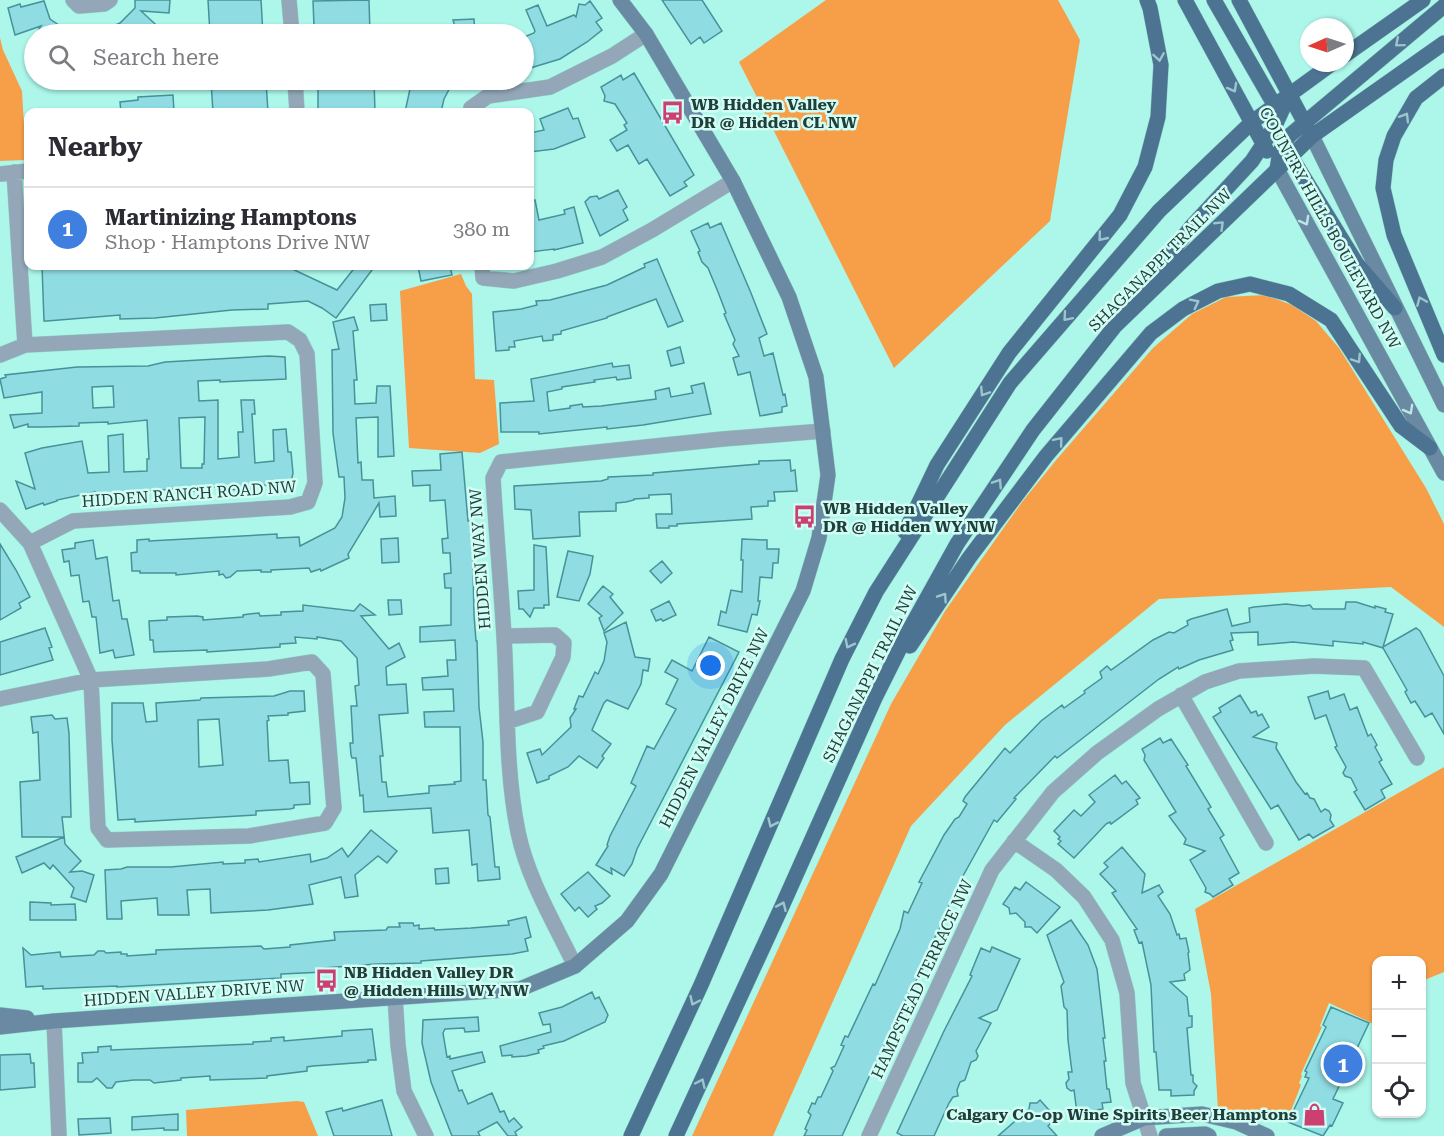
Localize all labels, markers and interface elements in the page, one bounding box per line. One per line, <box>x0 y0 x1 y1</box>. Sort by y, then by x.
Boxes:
north arrow <box>1300 18 1354 72</box>
search box <box>24 24 534 90</box>
one-way arrow <box>1395 36 1406 47</box>
icon: search <box>45 41 78 74</box>
text: Search here <box>93 45 219 70</box>
one-way arrow <box>1152 52 1165 62</box>
one-way arrow <box>1226 82 1237 92</box>
place label: WB Hidden Valley DR @ Hidden CL NW <box>691 95 857 132</box>
bus stop icon: WB Hidden Valley DR @ Hidden CL NW <box>660 100 686 126</box>
street label: COUNTRY HILLS BOULEVARD NW <box>1255 104 1405 353</box>
one-way arrow <box>1397 113 1409 123</box>
text: Nearby <box>48 132 142 162</box>
street label: SHAGANAPPI TRAIL NW <box>1085 184 1236 335</box>
text: Martinizing Hamptons <box>105 205 357 230</box>
one-way arrow <box>1298 215 1309 225</box>
text: 1 <box>62 217 73 241</box>
text: 380 m <box>453 217 510 241</box>
one-way arrow <box>1212 221 1223 232</box>
text: Shop · Hamptons Drive NW <box>105 230 370 254</box>
one-way arrow <box>1098 230 1109 241</box>
one-way arrow <box>1417 296 1429 307</box>
one-way arrow <box>1189 299 1199 310</box>
one-way arrow <box>1063 310 1074 321</box>
one-way arrow <box>1349 353 1361 363</box>
one-way arrow <box>980 386 991 397</box>
one-way arrow <box>1402 404 1413 414</box>
one-way arrow <box>1052 437 1063 448</box>
street label: HIDDEN RANCH ROAD NW <box>81 477 298 511</box>
one-way arrow <box>990 479 1002 489</box>
street label: HIDDEN WAY NW <box>466 487 494 630</box>
place label: WB Hidden Valley DR @ Hidden WY NW <box>823 499 996 536</box>
bus stop icon: WB Hidden Valley DR @ Hidden WY NW <box>792 504 818 530</box>
street label: SHAGANAPPI TRAIL NW <box>819 582 921 765</box>
one-way arrow <box>936 593 947 604</box>
street label: HIDDEN VALLEY DRIVE NW <box>655 624 773 831</box>
one-way arrow <box>845 638 857 649</box>
your location <box>696 651 725 680</box>
one-way arrow <box>767 816 779 827</box>
street label: HAMPSTEAD TERRACE NW <box>867 876 977 1082</box>
one-way arrow <box>775 901 787 912</box>
map controls <box>1372 956 1426 1118</box>
button: + <box>1372 956 1426 1010</box>
place label: NB Hidden Valley DR @ Hidden Hills WY NW <box>344 963 529 1000</box>
bus stop icon: NB Hidden Valley DR @ Hidden Hills WY NW <box>313 968 339 994</box>
street label: HIDDEN VALLEY DRIVE NW <box>83 976 306 1010</box>
one-way arrow <box>689 995 701 1006</box>
button: − <box>1372 1010 1426 1064</box>
pin: 1 <box>1324 1042 1362 1086</box>
button: locate <box>1372 1064 1426 1118</box>
one-way arrow <box>693 1078 705 1089</box>
shop icon: Calgary Co-op Wine Spirits Beer Hamptons <box>1302 1101 1328 1127</box>
place label: Calgary Co-op Wine Spirits Beer Hamptons <box>946 1105 1297 1124</box>

